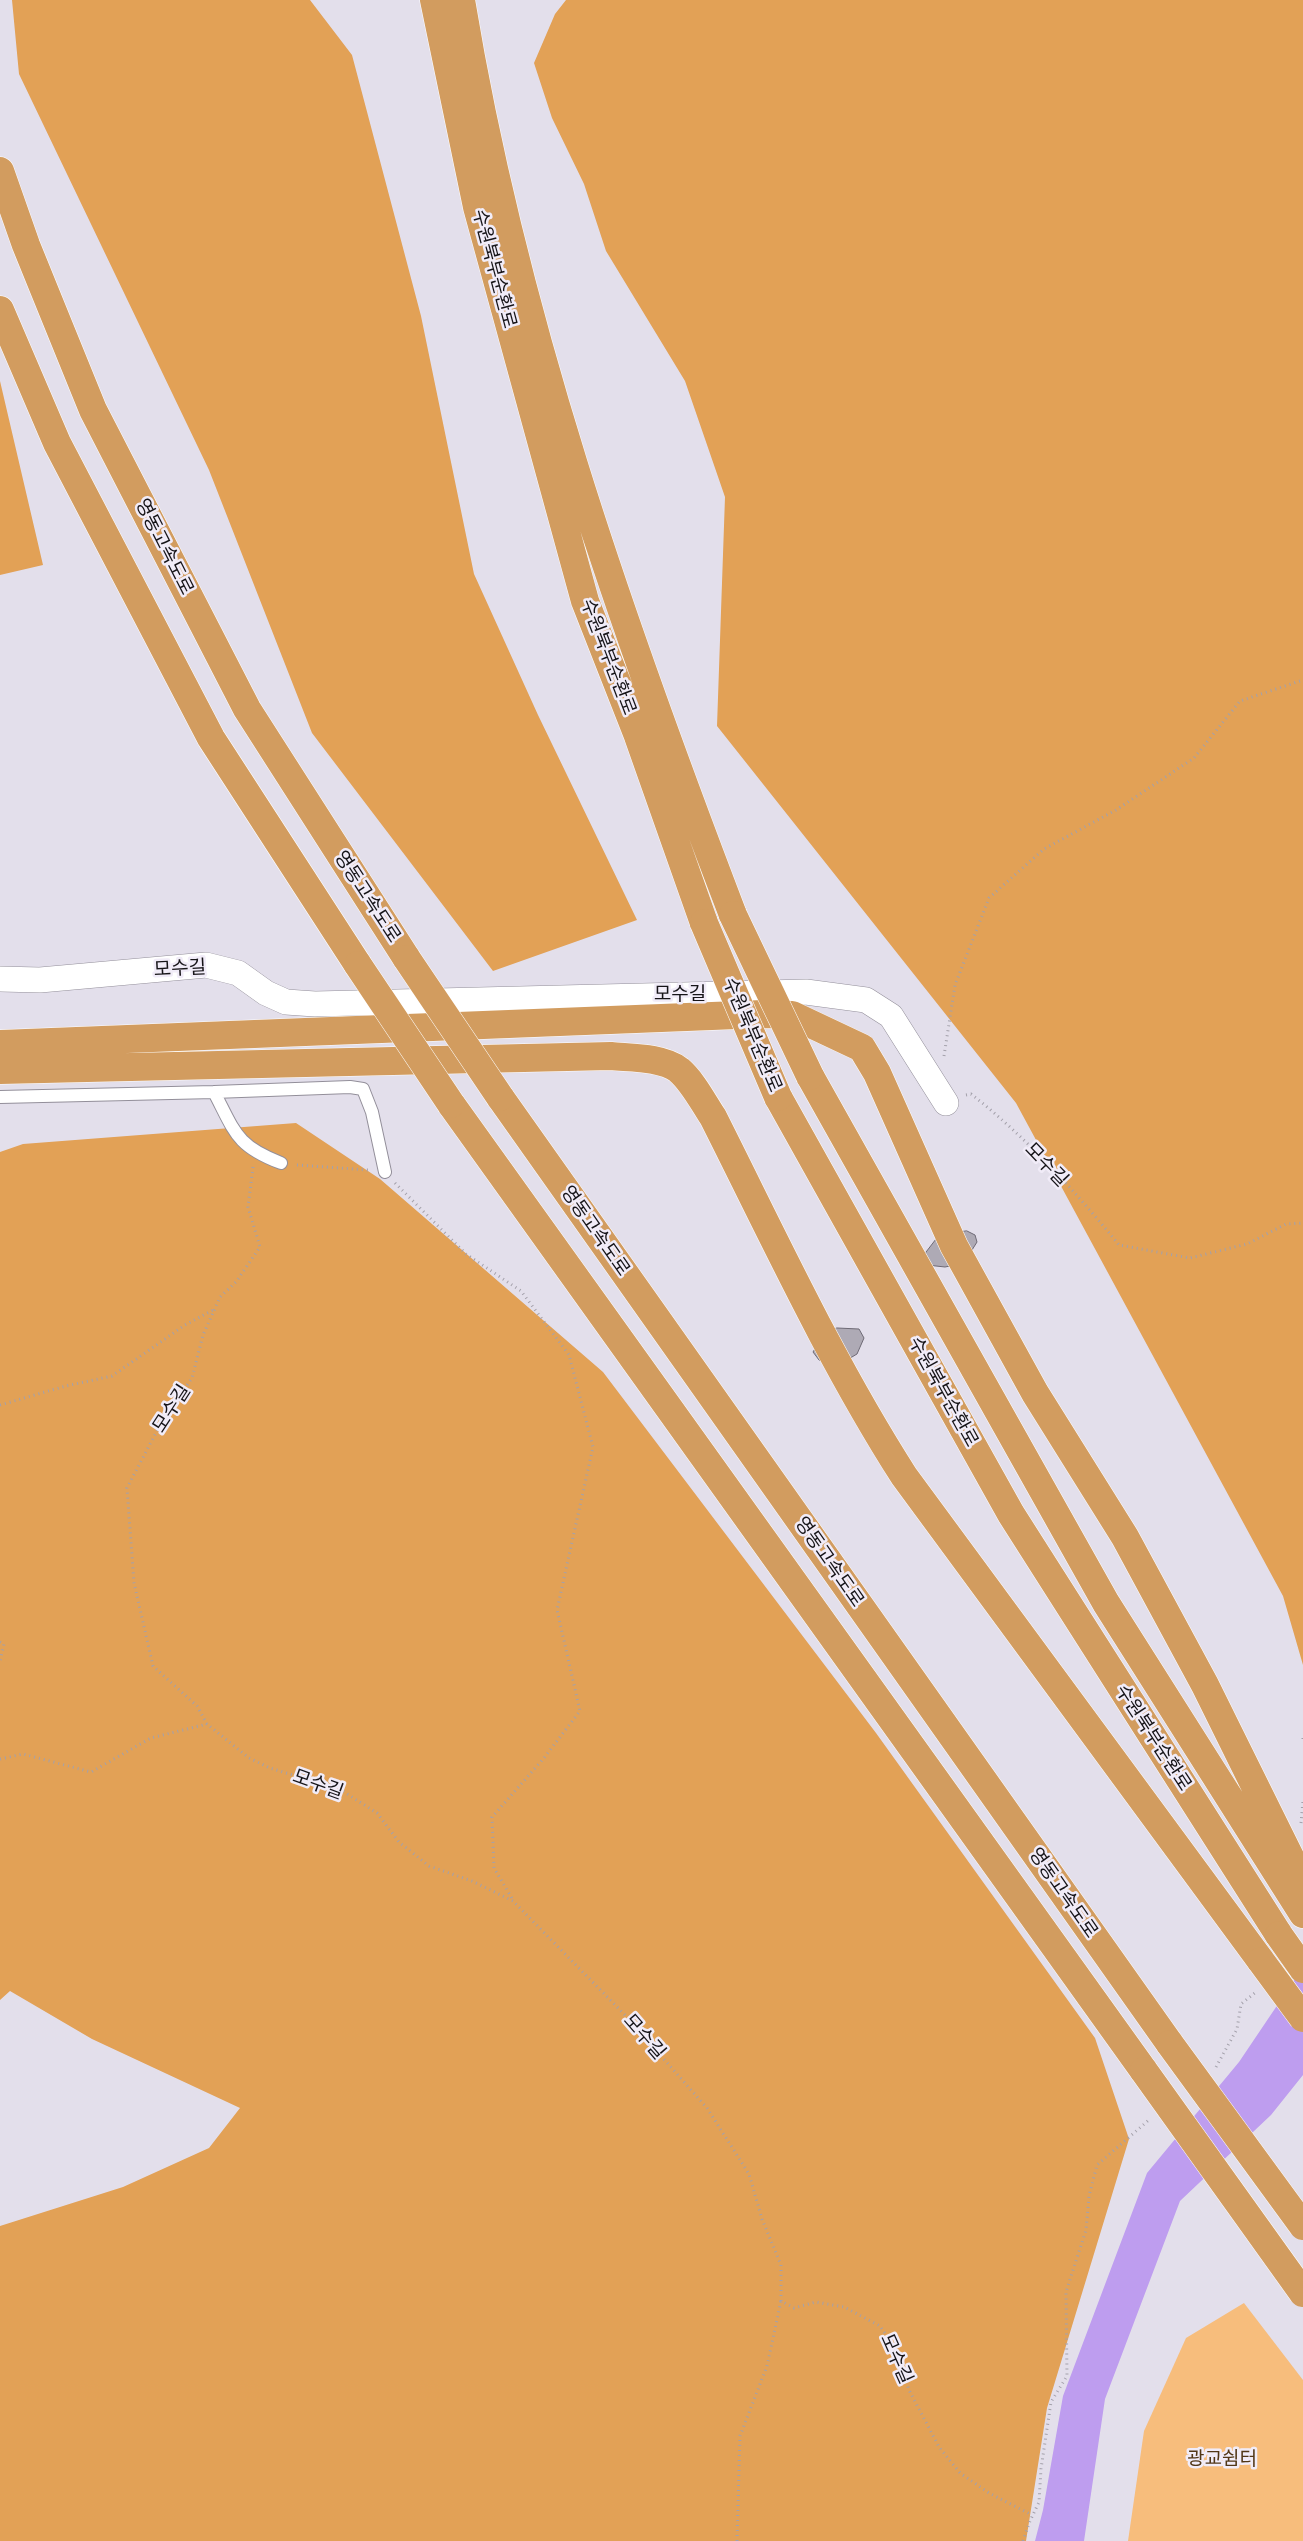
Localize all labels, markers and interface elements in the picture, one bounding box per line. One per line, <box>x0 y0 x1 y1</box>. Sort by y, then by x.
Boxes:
street label: 수원북부순환로 <box>467 207 521 331</box>
street label: 영동고속도로 <box>130 495 198 599</box>
street label: 수원북부순환로 <box>575 596 641 718</box>
street label: 영동고속도로 <box>329 847 405 947</box>
street label: 모수길 <box>153 956 207 982</box>
street label: 수원북부순환로 <box>718 974 786 1096</box>
street label: 모수길 <box>654 984 706 1006</box>
street label: 모수길 <box>1020 1138 1072 1192</box>
street label: 영동고속도로 <box>556 1182 634 1280</box>
street label: 수원북부순환로 <box>903 1333 983 1451</box>
street label: 모수길 <box>148 1381 196 1437</box>
street label: 영동고속도로 <box>790 1513 868 1611</box>
street label: 수원북부순환로 <box>1110 1680 1196 1796</box>
street label: 모수길 <box>289 1765 347 1805</box>
street label: 영동고속도로 <box>1024 1844 1102 1942</box>
street label: 모수길 <box>618 2010 670 2064</box>
street label: 모수길 <box>875 2330 917 2388</box>
park label: 광교쉼터 <box>1187 2449 1257 2471</box>

